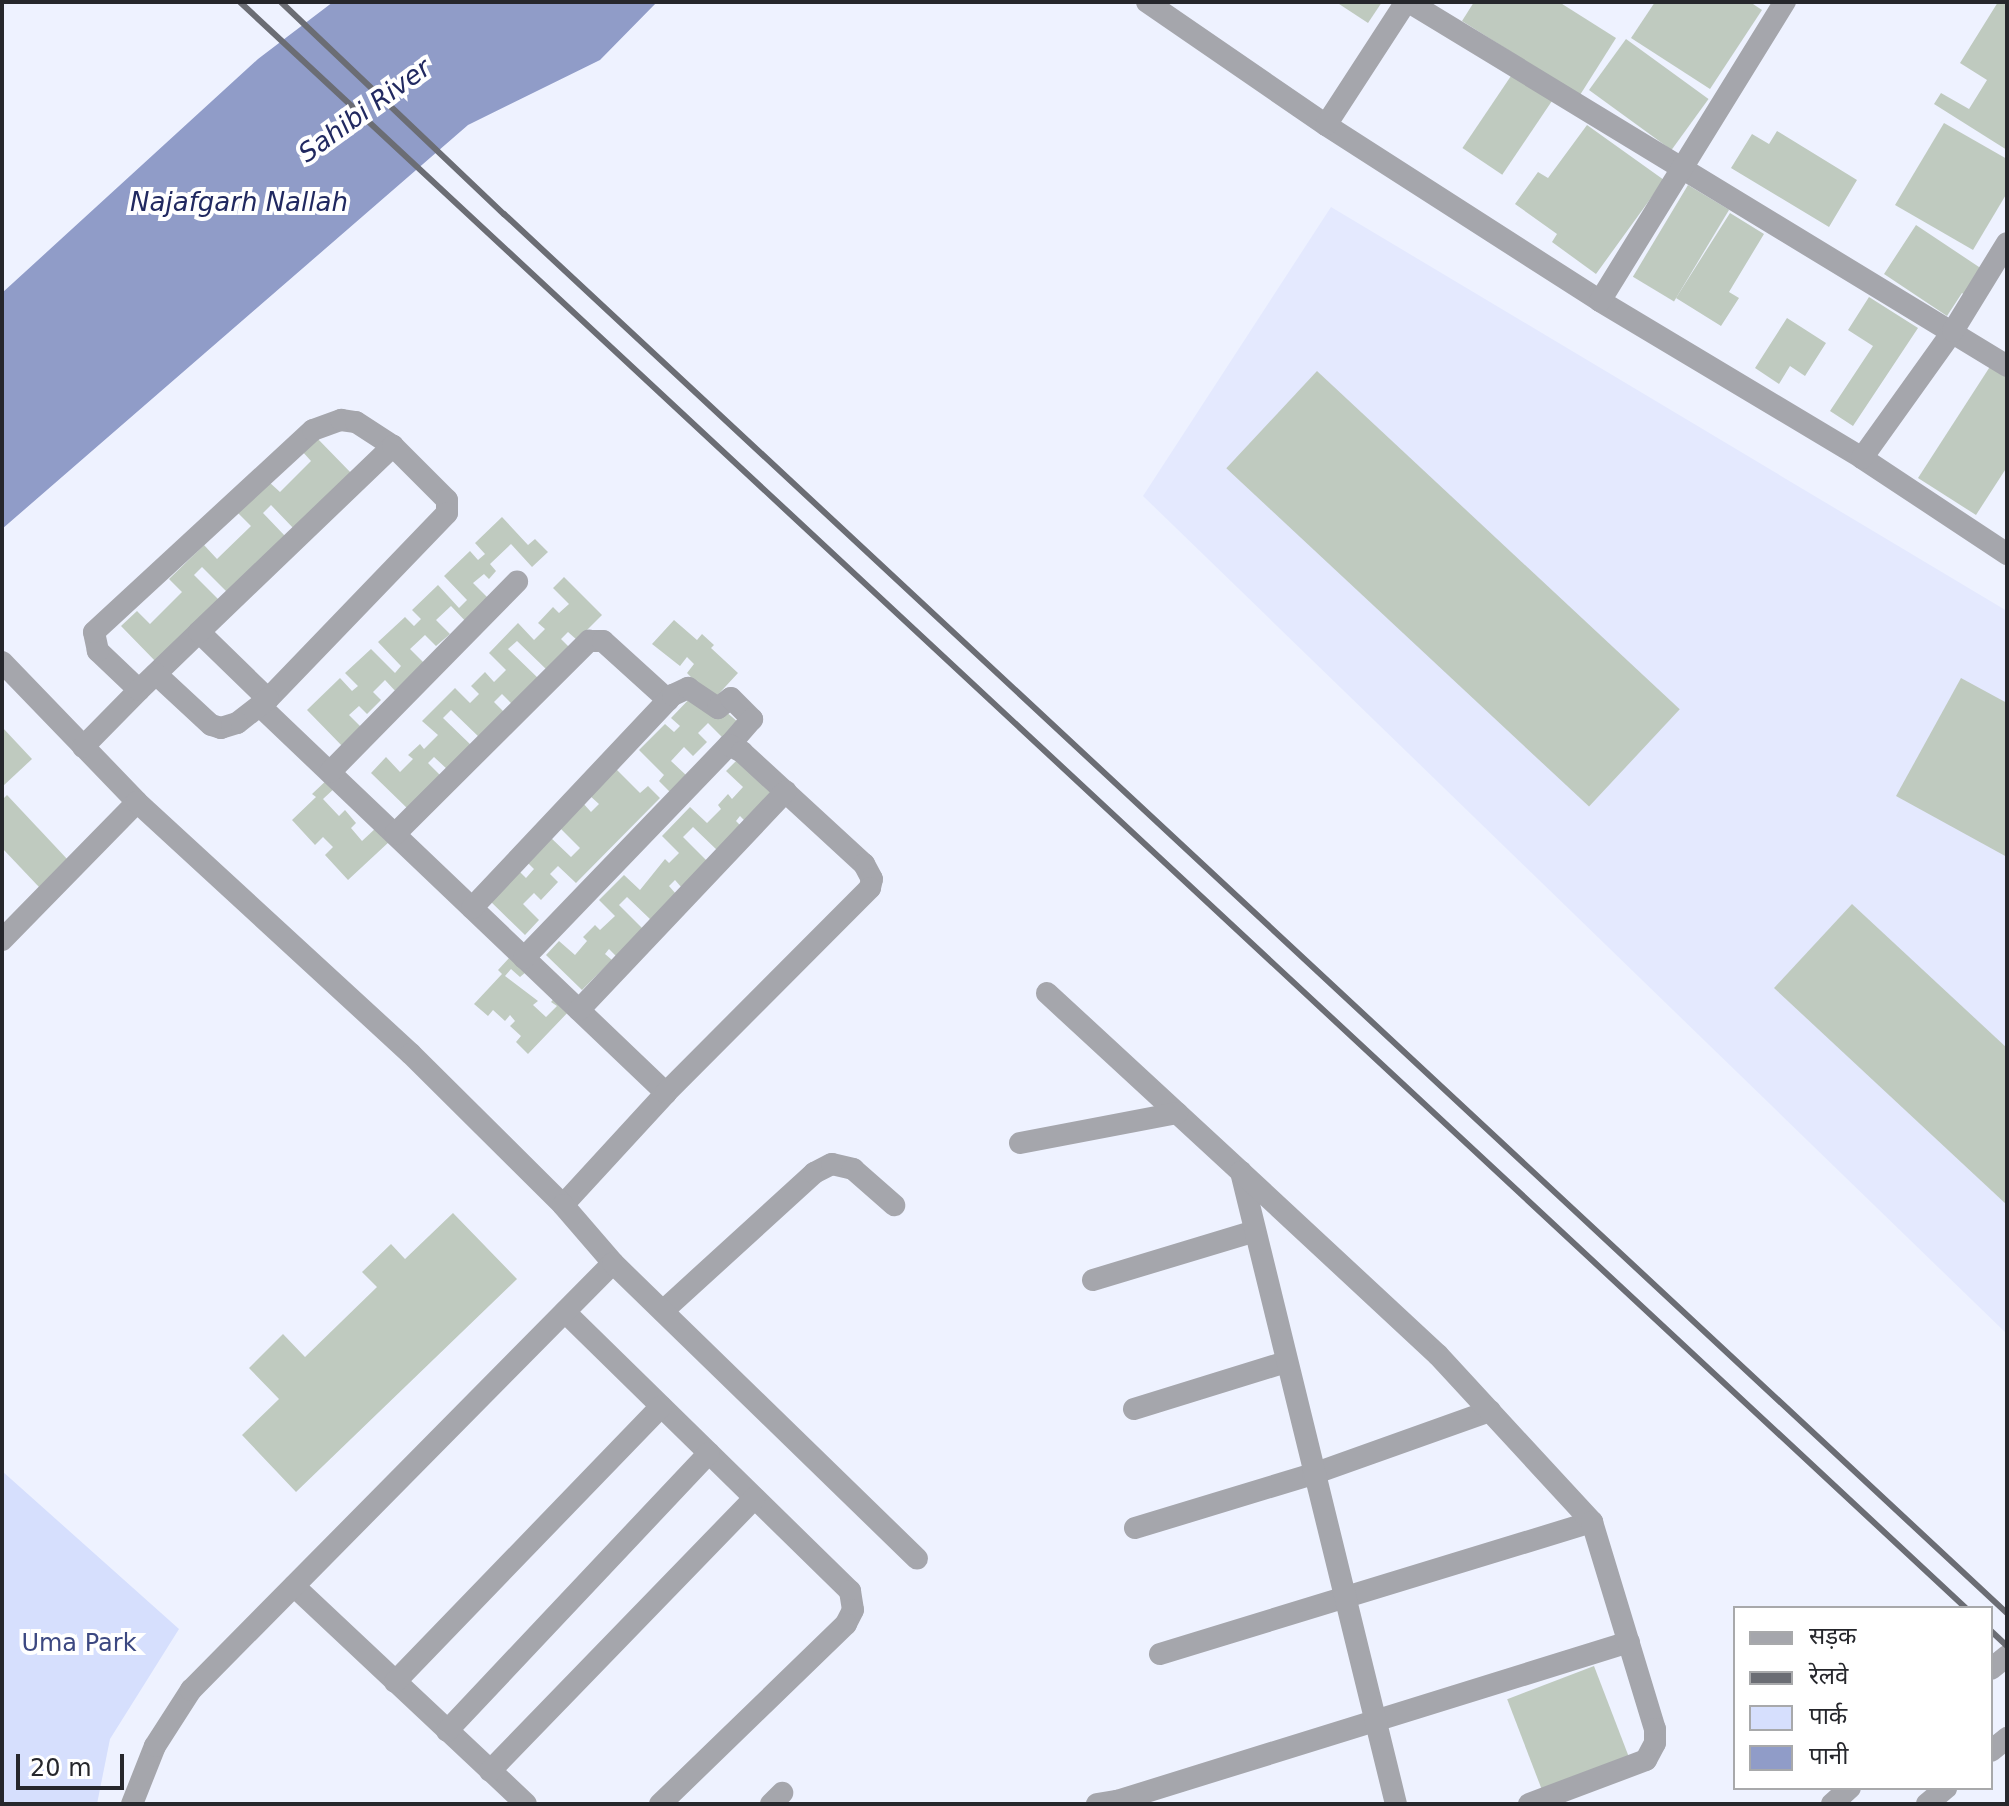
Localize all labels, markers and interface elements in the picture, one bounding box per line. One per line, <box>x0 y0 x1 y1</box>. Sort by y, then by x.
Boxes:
water label: Sahibi River <box>293 53 437 169</box>
water label: Najafgarh Nallah <box>130 187 348 219</box>
legend <box>1733 1606 1993 1790</box>
text: सड़क <box>1809 1622 1857 1650</box>
park label: Uma Park <box>21 1630 137 1658</box>
text: रेलवे <box>1809 1662 1848 1690</box>
text: पार्क <box>1809 1702 1847 1730</box>
scale bar <box>20 1738 128 1788</box>
text: पानी <box>1809 1742 1848 1770</box>
text: 20 m <box>30 1754 92 1782</box>

